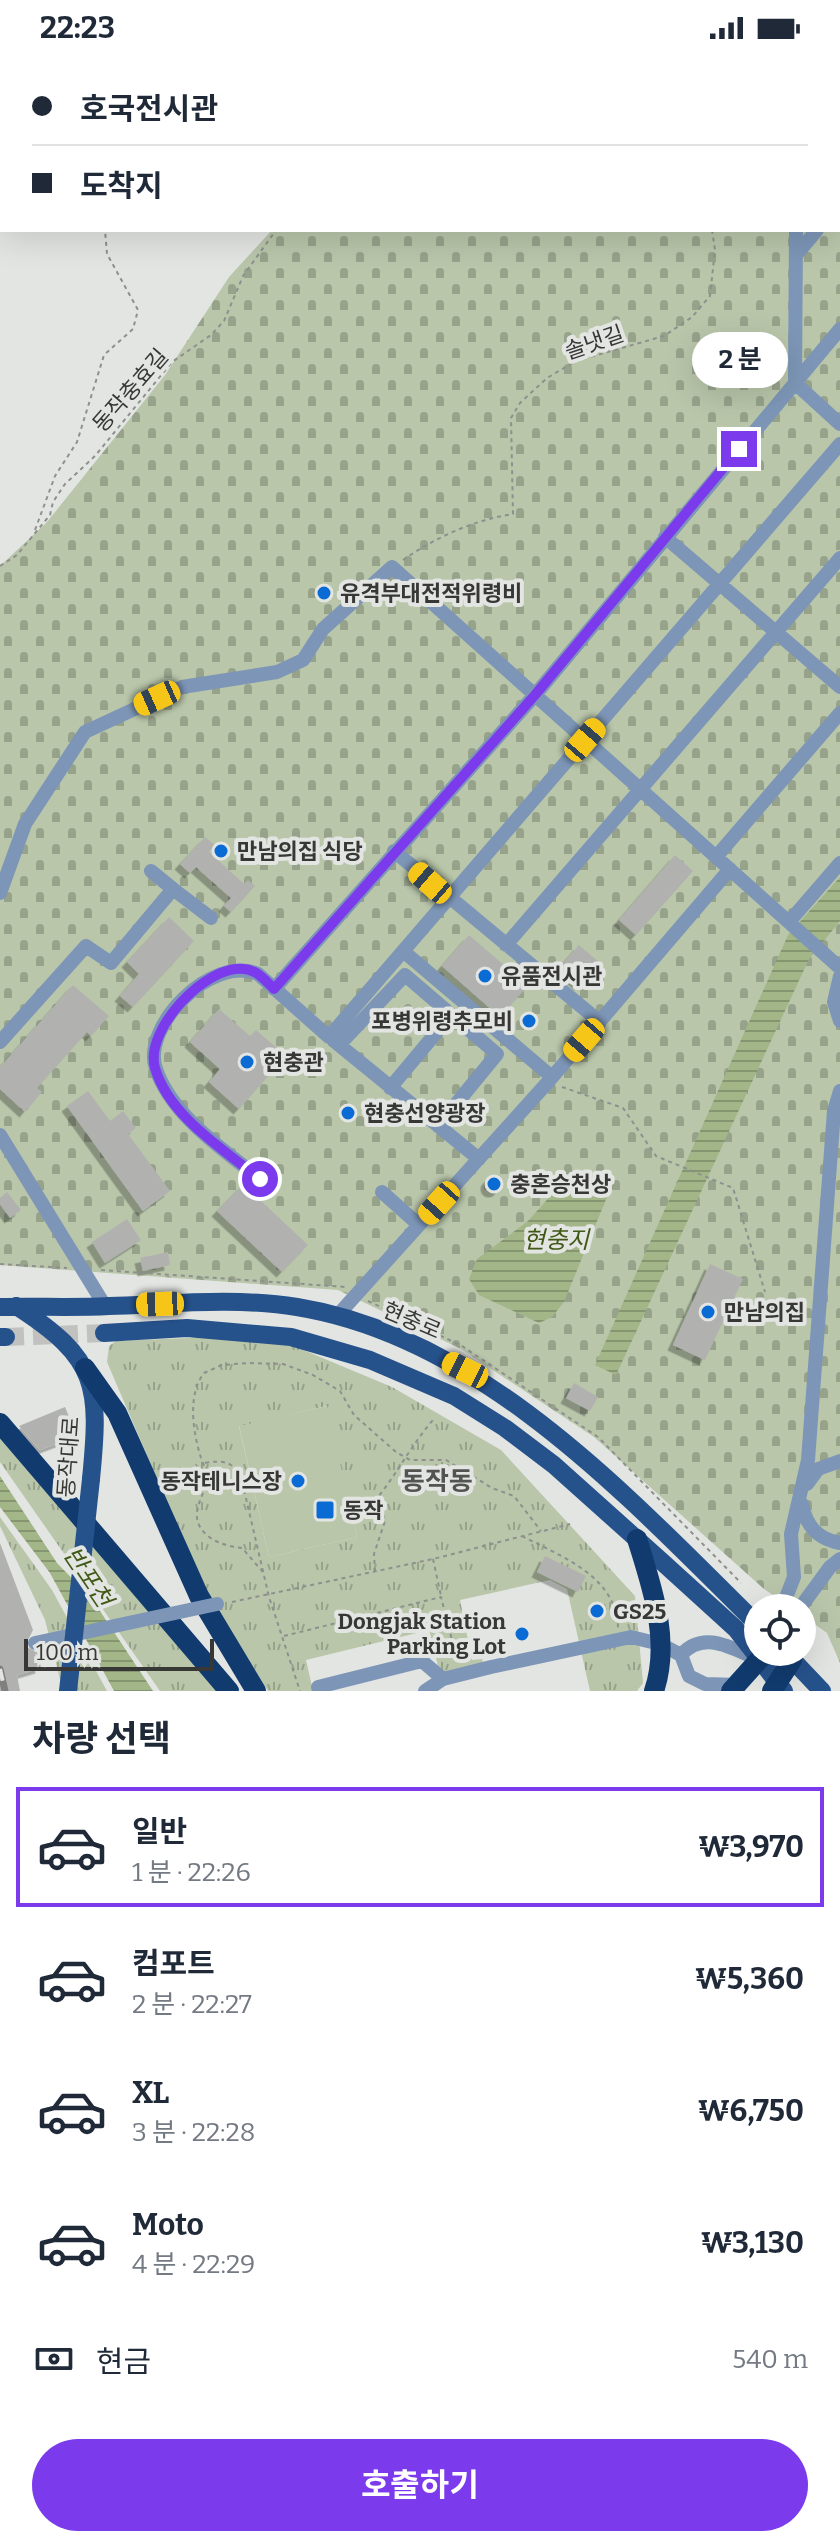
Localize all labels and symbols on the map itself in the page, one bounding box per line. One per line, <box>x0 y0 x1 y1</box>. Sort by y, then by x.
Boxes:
street label: 솔냇길 <box>561 320 627 365</box>
callout: 2 분 <box>691 333 787 389</box>
street label: 동작충효길 <box>87 343 174 437</box>
route end <box>721 431 757 467</box>
place label: 유격부대전적위령비 <box>340 580 522 607</box>
marker: 유격부대전적위령비 <box>315 584 333 602</box>
car <box>130 677 184 719</box>
car <box>560 714 610 766</box>
place label: 만남의집 식당 <box>237 838 362 865</box>
marker: 만남의집 식당 <box>212 842 230 860</box>
car <box>404 858 456 908</box>
place label: 유품전시관 <box>501 963 602 990</box>
marker: 유품전시관 <box>476 967 494 985</box>
place label: 포병위령추모비 <box>371 1008 513 1035</box>
marker: 포병위령추모비 <box>520 1012 538 1030</box>
car <box>559 1014 609 1066</box>
place label: 현충관 <box>263 1049 324 1076</box>
marker: 현충관 <box>238 1053 256 1071</box>
place label: 현충선양광장 <box>364 1100 485 1127</box>
marker: 현충선양광장 <box>339 1104 357 1122</box>
route start <box>242 1161 278 1197</box>
place label: 충혼승천상 <box>510 1171 611 1198</box>
marker: 충혼승천상 <box>485 1175 503 1193</box>
car <box>414 1177 464 1229</box>
water label: 현충지 <box>523 1226 591 1254</box>
car <box>136 1291 184 1317</box>
street label: 현충로 <box>379 1296 445 1345</box>
place label: 만남의집 <box>724 1299 805 1326</box>
marker: 만남의집 <box>699 1303 717 1321</box>
car <box>438 1349 492 1391</box>
street label: 동작대로 <box>52 1416 85 1498</box>
district label: 동작동 <box>401 1466 473 1497</box>
place label: 동작테니스장 <box>161 1468 282 1495</box>
marker: 동작테니스장 <box>289 1472 307 1490</box>
place label: 동작 <box>343 1497 383 1524</box>
marker: 동작 <box>314 1499 336 1521</box>
water label: 반포천 <box>58 1542 120 1615</box>
place label: GS25 <box>613 1598 666 1625</box>
marker: GS25 <box>588 1602 606 1620</box>
place label: Dongjak Station Parking Lot <box>338 1608 506 1660</box>
marker: Dongjak Station Parking Lot <box>513 1625 531 1643</box>
scale bar <box>24 1635 214 1671</box>

